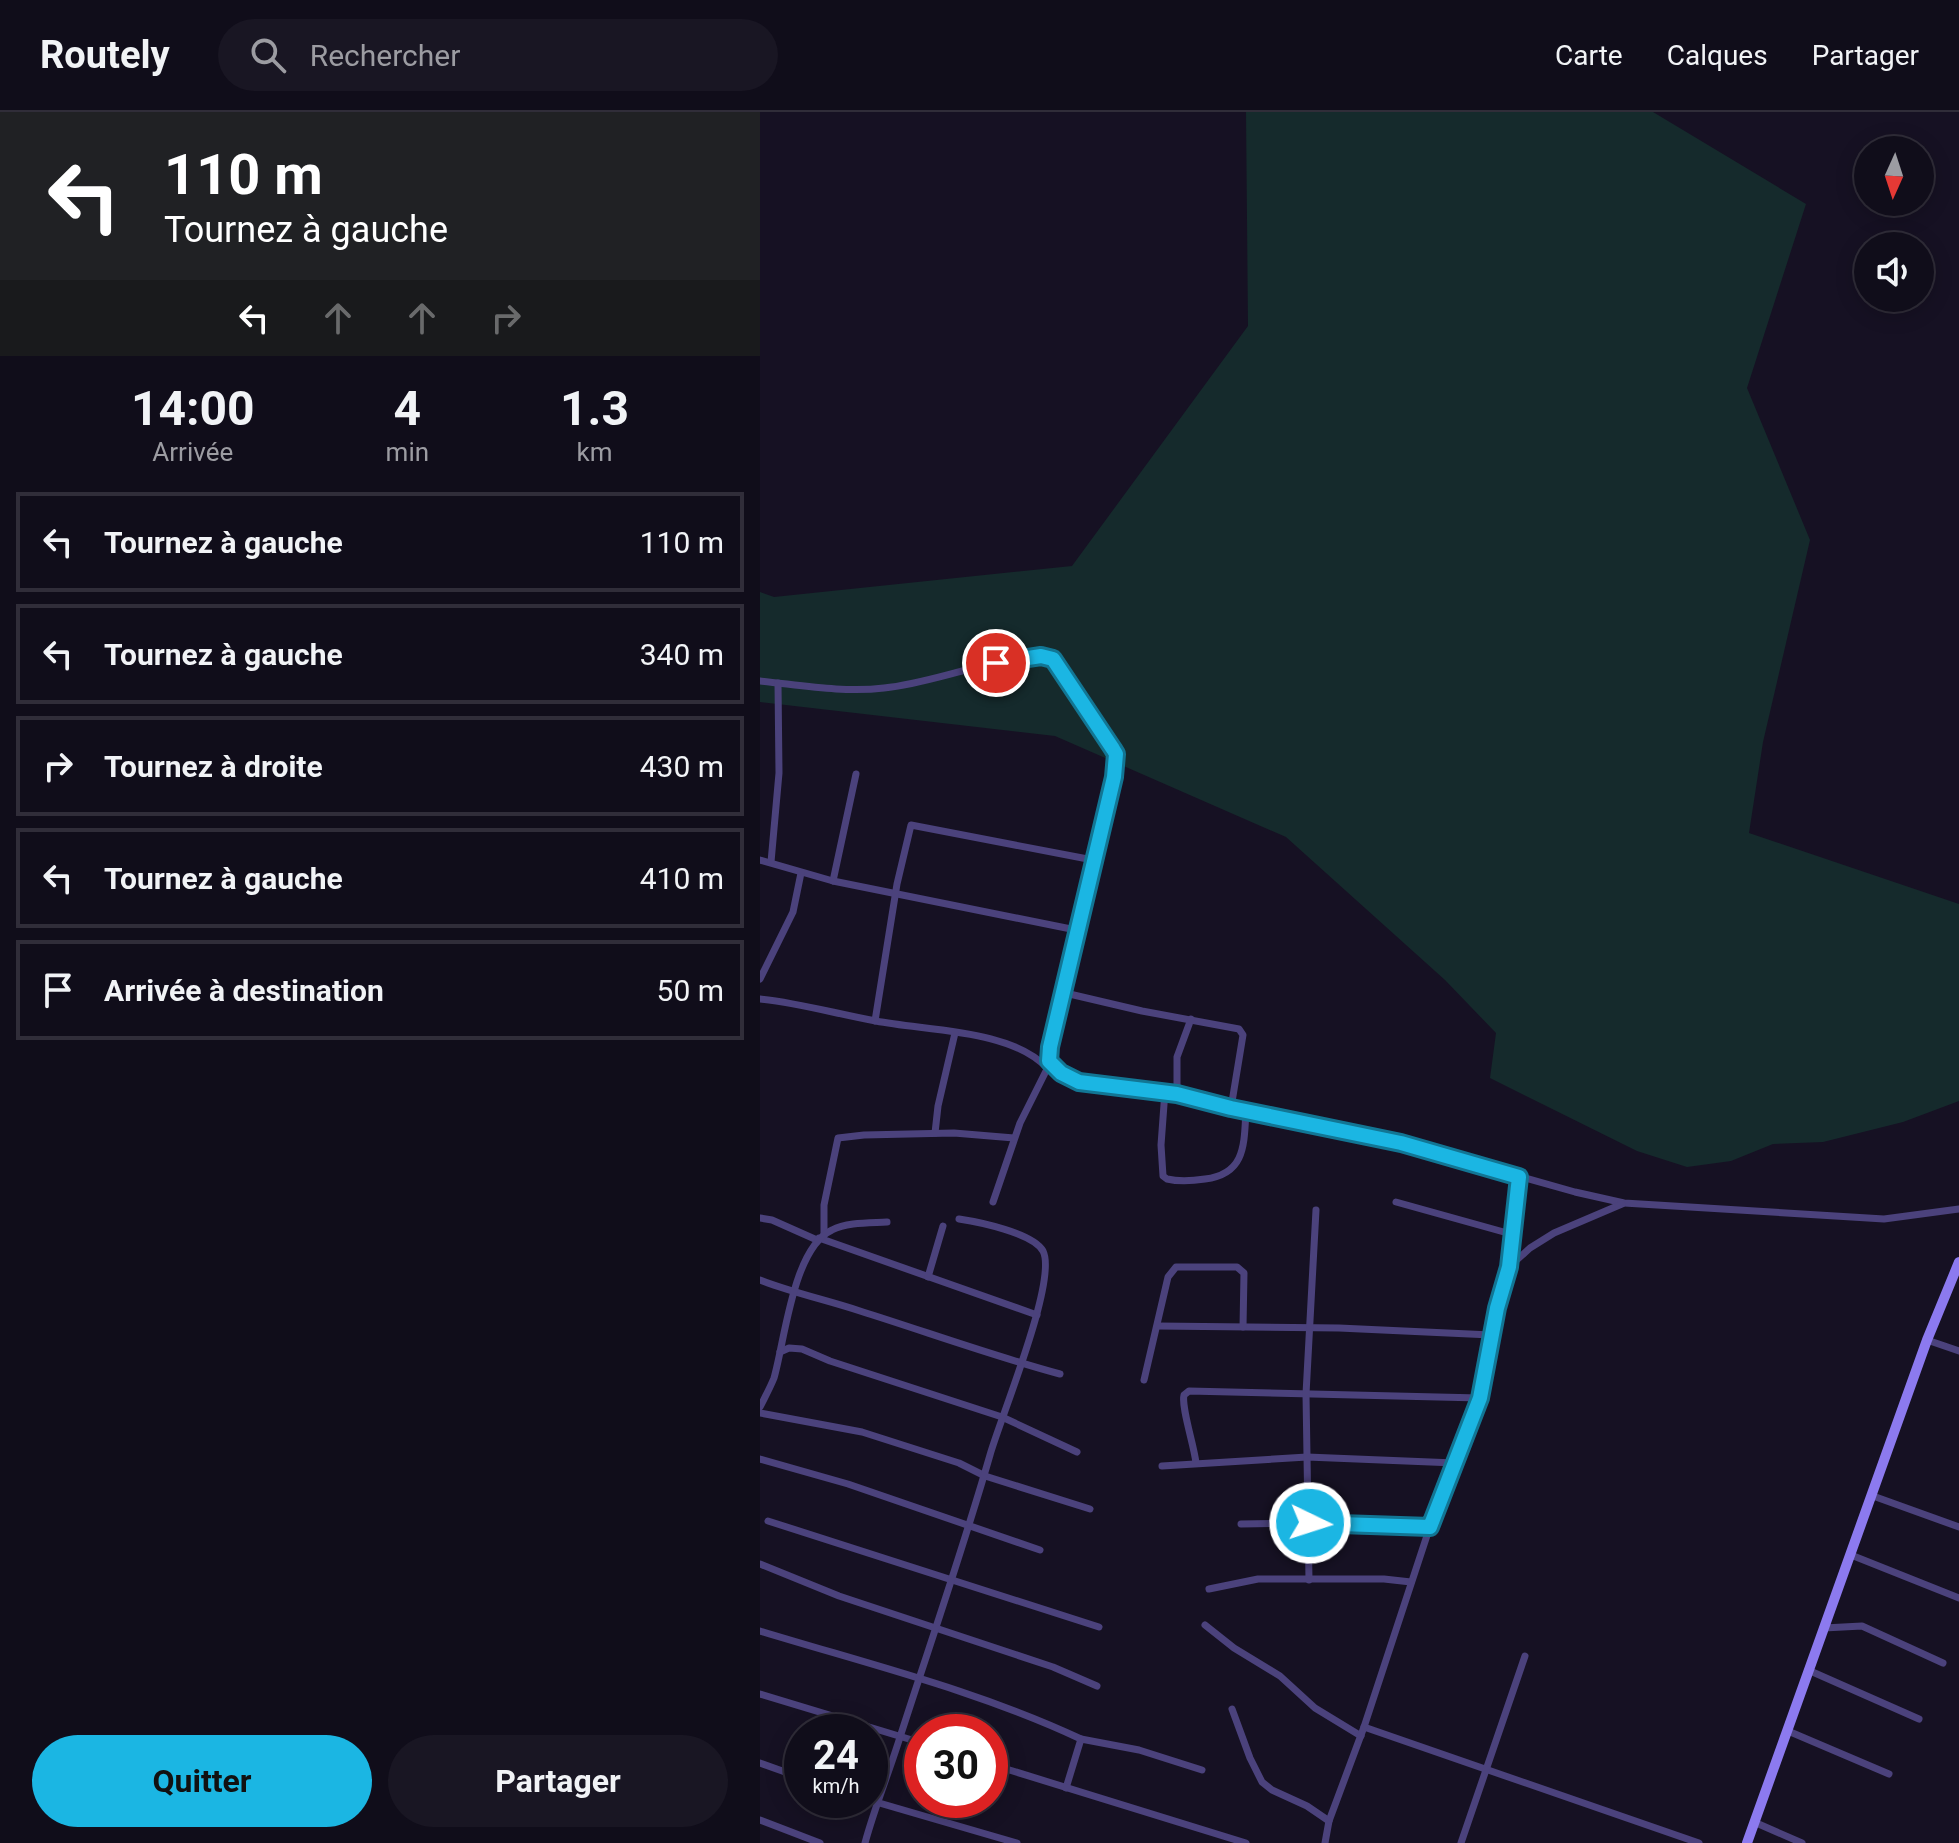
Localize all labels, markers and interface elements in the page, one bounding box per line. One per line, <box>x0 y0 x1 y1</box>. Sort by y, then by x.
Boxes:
search box <box>218 19 778 91</box>
text: Routely <box>40 33 170 77</box>
icon: search <box>246 33 290 77</box>
text: Rechercher <box>310 38 460 73</box>
text: Carte <box>1555 39 1623 72</box>
text: Calques <box>1667 39 1768 72</box>
text: Partager <box>1812 39 1919 72</box>
north arrow <box>1854 136 1934 216</box>
map controls <box>1854 136 1934 312</box>
text: 110 m <box>164 142 323 208</box>
icon: left <box>32 144 136 248</box>
text: Tournez à gauche <box>164 209 448 251</box>
button: sound <box>1854 232 1934 312</box>
icon: left <box>232 296 276 340</box>
icon: ahead <box>316 296 360 340</box>
icon: ahead <box>400 296 444 340</box>
icon: right <box>484 296 528 340</box>
text: 14:00 <box>131 380 255 437</box>
text: 4 <box>394 380 421 437</box>
text: 1.3 <box>560 380 629 437</box>
text: Arrivée <box>152 437 233 467</box>
text: min <box>386 437 429 467</box>
text: km <box>577 437 613 467</box>
icon: left <box>36 520 80 564</box>
text: Tournez à gauche <box>104 525 343 560</box>
text: 110 m <box>640 525 724 560</box>
pin <box>962 629 1030 697</box>
icon: left <box>36 632 80 676</box>
text: Tournez à gauche <box>104 637 343 672</box>
text: 340 m <box>640 637 724 672</box>
icon: arrive <box>974 641 1018 685</box>
icon: right <box>36 744 80 788</box>
text: Tournez à droite <box>104 749 323 784</box>
text: 430 m <box>640 749 724 784</box>
icon: left <box>36 856 80 900</box>
text: Tournez à gauche <box>104 861 343 896</box>
text: 410 m <box>640 861 724 896</box>
icon: arrive <box>36 968 80 1012</box>
text: Arrivée à destination <box>104 973 384 1008</box>
text: 50 m <box>657 973 724 1008</box>
position arrow <box>1268 1481 1352 1565</box>
speed limit sign: 30 <box>904 1714 1008 1818</box>
text: 24 <box>813 1732 859 1779</box>
button: Quitter <box>32 1735 372 1827</box>
button: Partager <box>388 1735 728 1827</box>
text: km/h <box>813 1774 859 1798</box>

